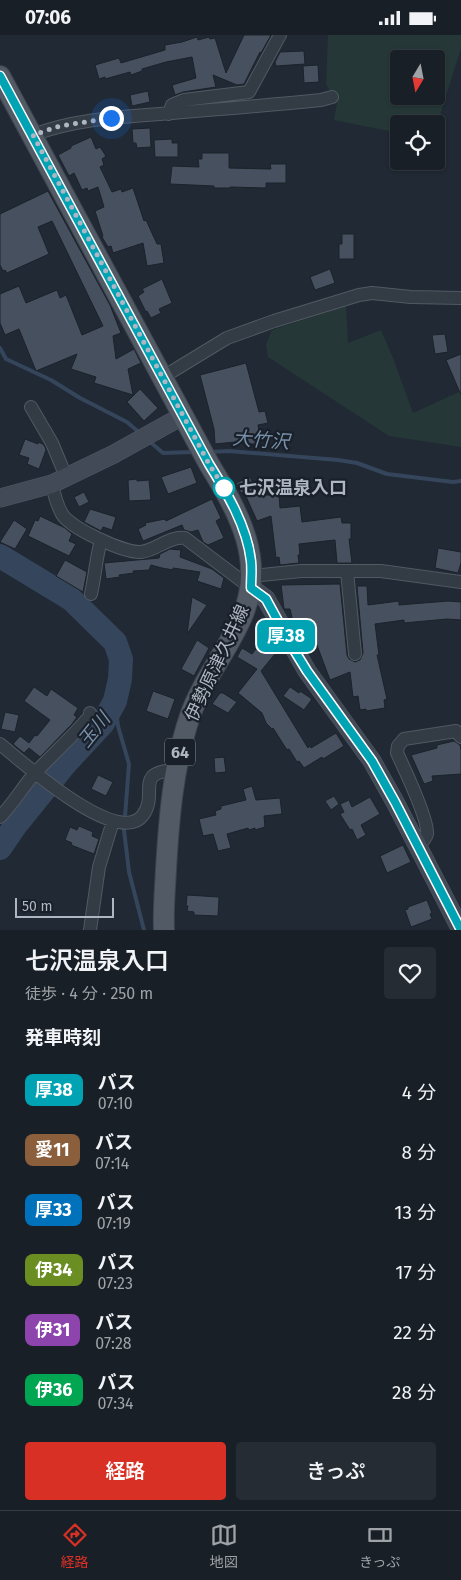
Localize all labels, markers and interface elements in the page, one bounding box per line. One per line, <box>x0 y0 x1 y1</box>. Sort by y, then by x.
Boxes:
text: 07:06 <box>25 6 71 29</box>
north arrow <box>390 50 445 105</box>
map controls <box>390 50 445 170</box>
your location <box>99 106 124 131</box>
button: locate <box>390 115 445 170</box>
water label: 大竹沢 <box>232 427 293 454</box>
marker: 七沢温泉入口 <box>213 477 235 499</box>
place label: 七沢温泉入口 <box>239 477 347 499</box>
street label: 伊勢原津久井線 <box>180 601 254 725</box>
line badge: 厚38 <box>257 620 315 652</box>
text: 厚38 <box>267 625 305 647</box>
water label: 玉川 <box>73 706 116 752</box>
road number: 64 <box>165 739 195 765</box>
scale bar <box>15 895 114 918</box>
text: 50 m <box>22 898 53 915</box>
text: 七沢温泉入口 <box>25 947 169 975</box>
button: heart <box>384 947 436 999</box>
text: 徒歩 · 4 分 · 250 m <box>25 984 153 1003</box>
text: 発車時刻 <box>25 1026 101 1049</box>
text: バス <box>98 1071 136 1094</box>
text: 厚38 <box>35 1079 73 1101</box>
text: 4 分 <box>402 1081 436 1104</box>
text: 07:10 <box>98 1094 133 1113</box>
text: バス <box>95 1131 133 1154</box>
text: 愛11 <box>35 1139 70 1161</box>
text: 8 分 <box>401 1141 436 1164</box>
text: 07:14 <box>95 1154 129 1173</box>
text: バス <box>97 1191 135 1214</box>
text: 厚33 <box>35 1199 72 1221</box>
text: 13 分 <box>394 1201 436 1224</box>
text: 07:19 <box>97 1214 131 1233</box>
text: バス <box>98 1251 136 1274</box>
text: 伊34 <box>35 1259 73 1281</box>
text: 17 分 <box>395 1261 436 1284</box>
text: 07:23 <box>98 1274 133 1293</box>
text: バス <box>95 1311 133 1334</box>
text: 伊31 <box>35 1319 70 1341</box>
text: 22 分 <box>393 1321 436 1344</box>
text: 07:28 <box>95 1334 132 1353</box>
text: バス <box>98 1371 136 1394</box>
text: 伊36 <box>35 1379 73 1401</box>
text: 28 分 <box>392 1381 436 1404</box>
text: 07:34 <box>98 1394 134 1413</box>
button: 経路 <box>25 1442 226 1500</box>
button: きっぷ <box>236 1442 436 1500</box>
tab: 経路 <box>61 1521 89 1571</box>
tab: 地図 <box>210 1521 238 1571</box>
tab: きっぷ <box>359 1521 400 1571</box>

